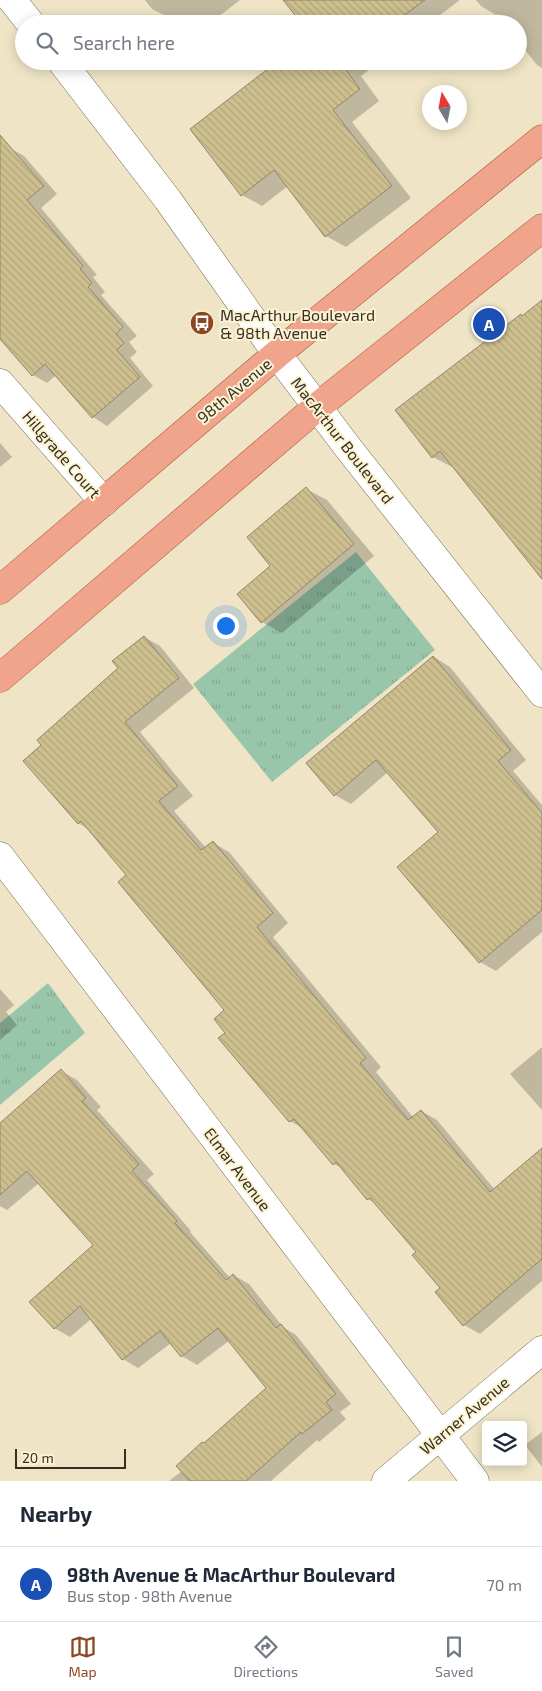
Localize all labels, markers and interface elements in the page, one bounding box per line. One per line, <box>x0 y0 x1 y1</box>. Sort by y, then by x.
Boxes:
search box <box>15 15 527 70</box>
icon: search <box>33 29 61 57</box>
text: Search here <box>73 31 175 54</box>
north arrow <box>422 85 467 130</box>
place label: MacArthur Boulevard & 98th Avenue <box>220 305 375 342</box>
pin: A <box>473 305 505 343</box>
bus stop icon: MacArthur Boulevard & 98th Avenue <box>189 310 215 336</box>
street label: 98th Avenue <box>193 353 275 427</box>
street label: MacArthur Boulevard <box>288 373 398 507</box>
street label: Hillgrade Court <box>19 406 105 502</box>
your location <box>213 613 239 639</box>
street label: Elmar Avenue <box>201 1124 275 1214</box>
street label: Warner Avenue <box>415 1372 513 1458</box>
map controls <box>482 1421 527 1466</box>
button: layers <box>482 1421 527 1466</box>
scale bar <box>15 1446 126 1469</box>
text: 20 m <box>22 1449 54 1466</box>
text: Nearby <box>20 1501 92 1526</box>
text: 98th Avenue & MacArthur Boulevard <box>67 1563 395 1586</box>
text: A <box>31 1575 41 1594</box>
text: 70 m <box>487 1575 522 1594</box>
text: Bus stop · 98th Avenue <box>67 1586 232 1605</box>
tab: Map <box>68 1633 97 1680</box>
tab: Directions <box>234 1633 298 1680</box>
tab: Saved <box>435 1633 474 1680</box>

